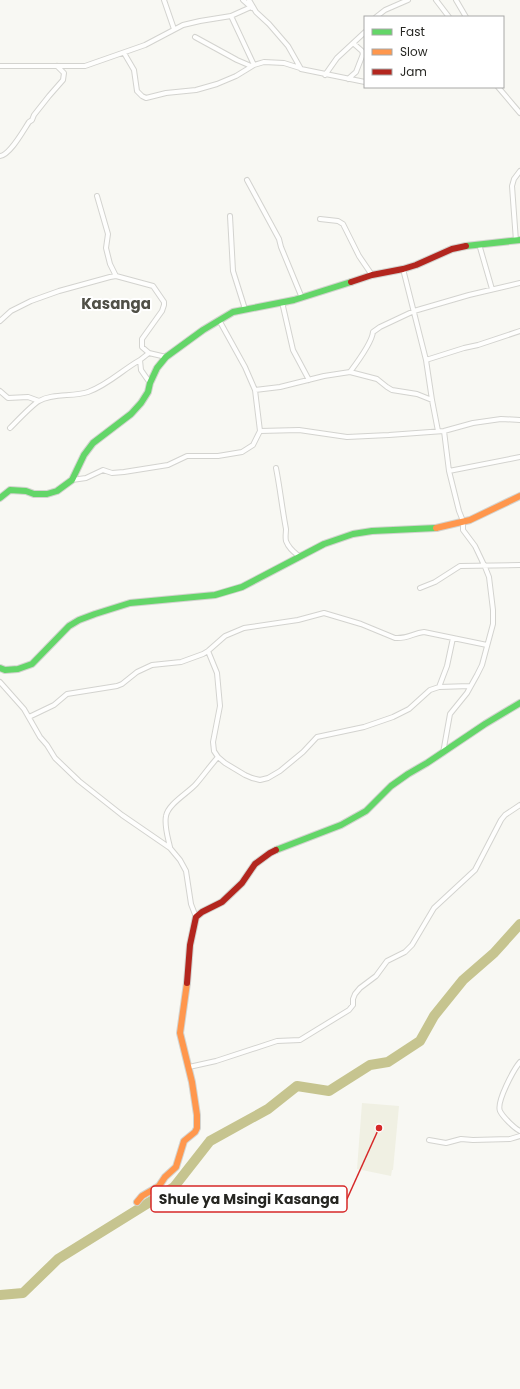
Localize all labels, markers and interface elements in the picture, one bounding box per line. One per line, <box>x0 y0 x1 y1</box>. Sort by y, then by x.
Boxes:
legend <box>364 16 504 88</box>
text: Fast <box>400 23 425 40</box>
text: Slow <box>400 43 428 60</box>
text: Jam <box>400 63 427 80</box>
district label: Kasanga <box>81 293 151 314</box>
callout: Shule ya Msingi Kasanga <box>151 1186 347 1212</box>
text: Shule ya Msingi Kasanga <box>159 1189 339 1209</box>

